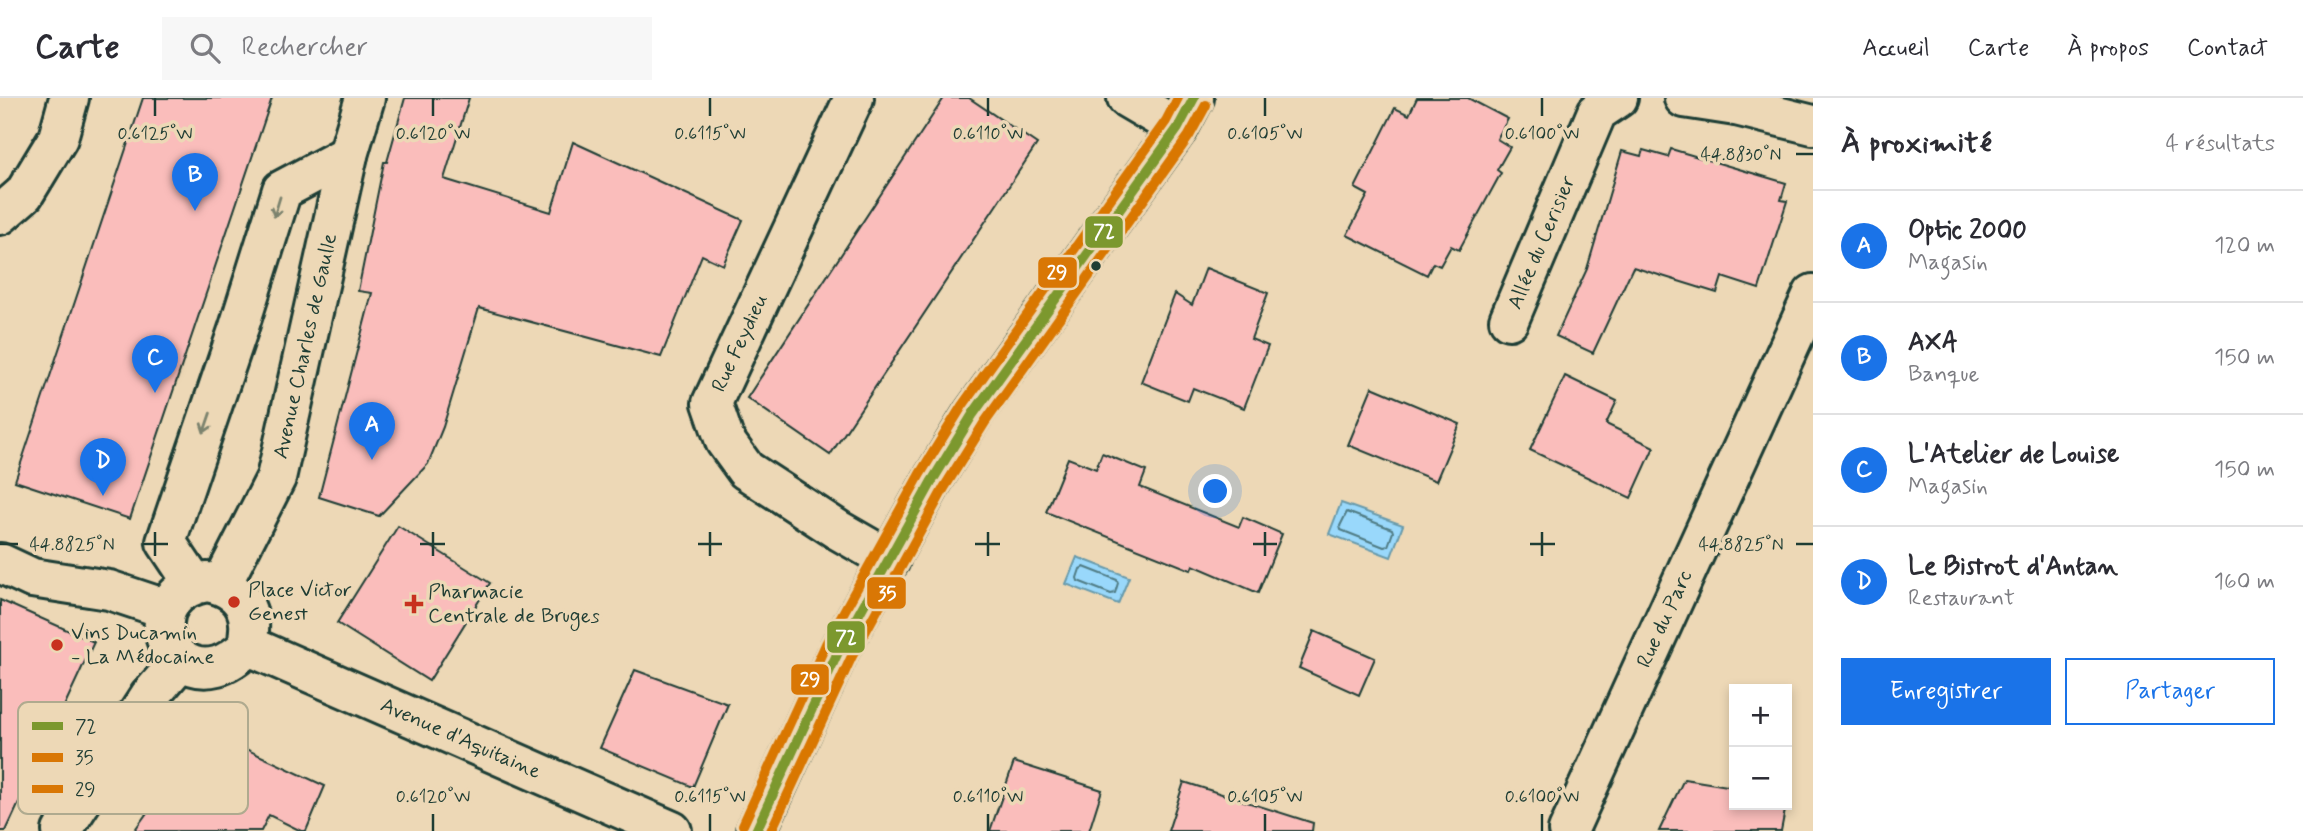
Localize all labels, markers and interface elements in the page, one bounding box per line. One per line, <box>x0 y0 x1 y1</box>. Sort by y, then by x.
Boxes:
search box <box>162 17 652 80</box>
text: Carte <box>35 26 120 70</box>
icon: search <box>186 29 224 67</box>
text: Rechercher <box>242 31 368 65</box>
text: Accueil <box>1862 33 1930 64</box>
text: Carte <box>1968 33 2029 64</box>
text: À propos <box>2067 33 2149 64</box>
text: Contact <box>2187 33 2268 64</box>
text: 0.6125°W <box>117 122 193 146</box>
text: 0.6120°W <box>396 122 470 146</box>
text: 0.6115°W <box>674 122 746 146</box>
text: 0.6110°W <box>953 122 1023 146</box>
text: 0.6105°W <box>1227 122 1303 146</box>
text: 0.6100°W <box>1505 122 1579 146</box>
text: À proximité <box>1841 124 1992 163</box>
text: 4 résultats <box>2165 129 2275 159</box>
text: 44.8830°N <box>1700 143 1782 167</box>
pin: B <box>172 153 218 211</box>
street label: Allée du Cerisier <box>1501 171 1582 314</box>
one-way arrow <box>269 196 282 218</box>
text: Optic 2000 <box>1908 214 2027 248</box>
line badge: 72 <box>1084 215 1124 249</box>
text: 72 <box>1093 220 1115 245</box>
street label: Avenue Charles de Gaulle <box>267 231 344 462</box>
text: A <box>1856 231 1872 261</box>
text: 120 m <box>2214 231 2275 261</box>
text: Magasin <box>1908 248 1988 278</box>
line badge: 29 <box>1037 256 1078 289</box>
unlabelled marker <box>1089 259 1103 273</box>
text: 29 <box>1047 261 1067 286</box>
street label: Rue Feydieu <box>705 289 775 397</box>
text: AXA <box>1908 326 1958 360</box>
pin: C <box>132 335 178 393</box>
text: B <box>1857 343 1871 373</box>
text: 150 m <box>2214 343 2275 373</box>
text: Banque <box>1908 360 1979 390</box>
pin: A <box>349 402 395 460</box>
one-way arrow <box>199 412 212 434</box>
pin: D <box>80 438 126 496</box>
text: L'Atelier de Louise <box>1908 438 2119 472</box>
text: C <box>1856 455 1872 485</box>
text: 150 m <box>2214 455 2275 485</box>
text: Magasin <box>1908 472 1988 502</box>
your location <box>1198 474 1232 508</box>
text: 44.8825°N <box>29 533 115 557</box>
text: 44.8825°N <box>1698 533 1784 557</box>
text: Le Bistrot d'Antan <box>1908 550 2118 584</box>
street label: Rue du Parc <box>1630 566 1699 672</box>
text: D <box>1856 567 1872 597</box>
text: 160 m <box>2214 567 2275 597</box>
place label: Place Victor Genest <box>248 576 352 628</box>
line badge: 35 <box>866 576 907 610</box>
place label: Pharmacie Centrale de Bruges <box>428 578 600 631</box>
text: 35 <box>878 582 896 607</box>
text: Restaurant <box>1908 584 2015 614</box>
marker: Place Victor Genest <box>226 594 242 610</box>
marker: Pharmacie Centrale de Bruges <box>406 596 422 612</box>
place label: Vins Ducamin - La Médocaine <box>71 619 215 671</box>
line badge: 72 <box>826 620 866 654</box>
text: 72 <box>835 626 857 651</box>
marker: Vins Ducamin - La Médocaine <box>49 637 65 653</box>
button: Enregistrer <box>1841 658 2051 725</box>
button: Partager <box>2065 658 2275 725</box>
line badge: 29 <box>790 663 830 696</box>
text: 29 <box>800 668 820 693</box>
map controls <box>1729 684 1792 810</box>
button: + <box>1729 684 1792 747</box>
street label: Avenue d'Aquitaine <box>376 691 545 786</box>
legend <box>18 702 248 814</box>
text: 72 <box>75 715 97 740</box>
text: 35 <box>75 746 94 771</box>
button: − <box>1729 747 1792 810</box>
text: 29 <box>75 778 96 803</box>
text: 0.6120°W <box>396 785 470 809</box>
text: 0.6115°W <box>674 785 746 809</box>
text: 0.6110°W <box>953 785 1023 809</box>
text: 0.6105°W <box>1227 785 1303 809</box>
text: 0.6100°W <box>1505 785 1579 809</box>

